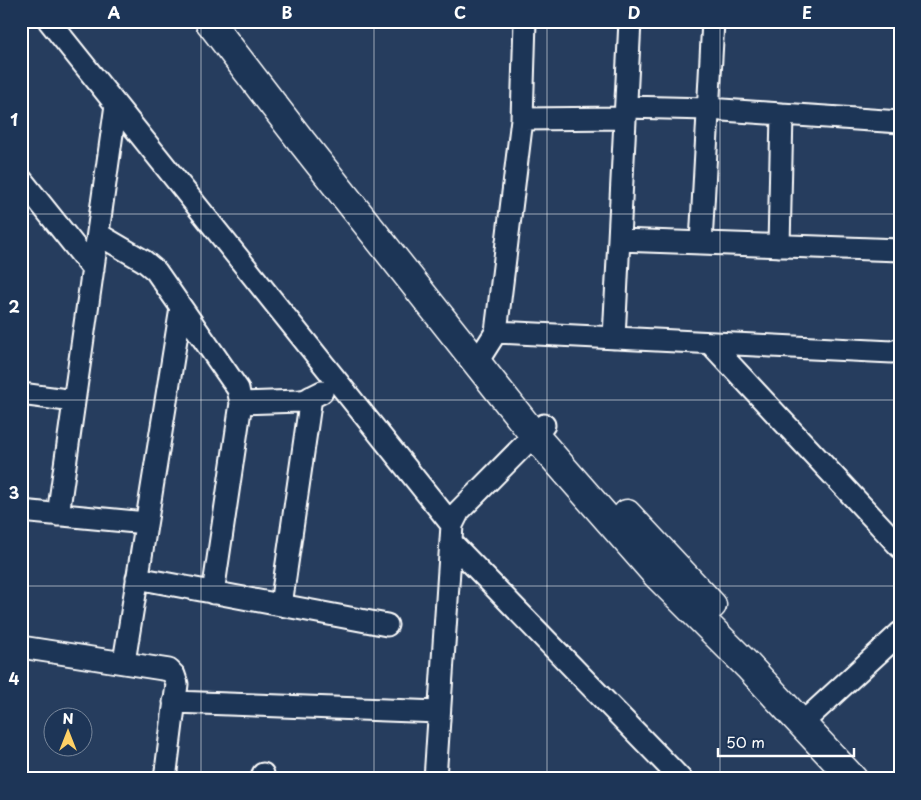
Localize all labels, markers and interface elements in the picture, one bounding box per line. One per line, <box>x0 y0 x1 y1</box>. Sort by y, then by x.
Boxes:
text: A <box>108 0 121 24</box>
text: B <box>282 0 293 24</box>
text: C <box>454 0 466 24</box>
text: D <box>628 0 640 24</box>
text: E <box>802 0 812 24</box>
text: 1 <box>10 107 18 131</box>
text: 2 <box>8 294 20 318</box>
text: 3 <box>9 480 19 504</box>
text: 4 <box>9 666 20 690</box>
north arrow <box>42 708 92 758</box>
text: N <box>62 708 74 729</box>
scale bar <box>718 725 855 757</box>
text: 50 m <box>726 730 765 753</box>

